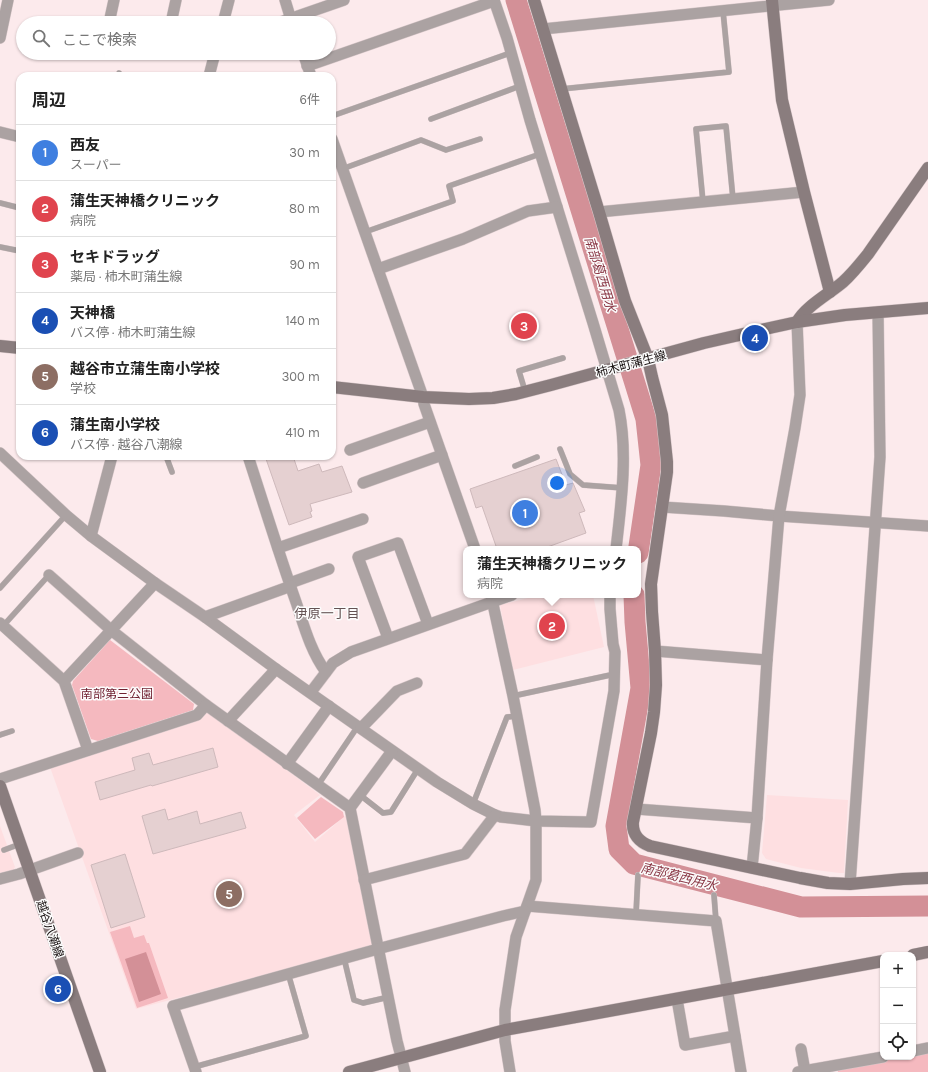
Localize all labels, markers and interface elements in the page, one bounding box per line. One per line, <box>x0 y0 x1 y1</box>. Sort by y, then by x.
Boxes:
search box <box>16 16 336 60</box>
icon: search <box>30 27 52 49</box>
text: ここで検索 <box>62 31 137 49</box>
text: 周辺 <box>32 90 66 110</box>
text: 6件 <box>300 92 320 107</box>
text: 西友 <box>70 136 100 154</box>
text: 1 <box>43 145 47 160</box>
text: 30 m <box>289 145 320 160</box>
text: スーパー <box>70 157 122 172</box>
text: 蒲生天神橋クリニック <box>70 192 220 210</box>
text: 2 <box>41 201 49 216</box>
text: 80 m <box>289 201 320 216</box>
text: 病院 <box>70 213 96 228</box>
water label: 南部葛西用水 <box>582 235 620 316</box>
text: セキドラッグ <box>70 248 160 266</box>
text: 3 <box>41 257 49 272</box>
text: 90 m <box>289 257 320 272</box>
text: 薬局 · 柿木町蒲生線 <box>70 269 183 284</box>
text: 天神橋 <box>70 304 115 322</box>
pin: 3 <box>511 311 537 341</box>
text: 4 <box>41 313 49 328</box>
text: 140 m <box>285 313 320 328</box>
pin: 4 <box>742 323 768 353</box>
text: バス停 · 柿木町蒲生線 <box>70 325 196 340</box>
street label: 柿木町蒲生線 <box>594 348 668 380</box>
text: 越谷市立蒲生南小学校 <box>70 360 220 378</box>
text: 5 <box>41 369 49 384</box>
text: 300 m <box>282 369 320 384</box>
text: 学校 <box>70 381 96 396</box>
text: 蒲生南小学校 <box>70 416 160 434</box>
text: 6 <box>41 425 49 440</box>
text: 410 m <box>285 425 320 440</box>
text: バス停 · 越谷八潮線 <box>70 437 183 452</box>
your location <box>547 473 567 493</box>
pin: 1 <box>512 498 538 528</box>
popup <box>463 546 641 598</box>
text: 蒲生天神橋クリニック <box>477 555 627 573</box>
text: 病院 <box>477 576 503 591</box>
district label: 伊原一丁目 <box>294 606 360 621</box>
pin: 2 <box>539 611 565 641</box>
park label: 南部第三公園 <box>81 687 153 701</box>
water label: 南部葛西用水 <box>639 860 720 894</box>
pin: 5 <box>216 879 242 909</box>
street label: 越谷八潮線 <box>34 898 66 960</box>
map controls <box>880 952 916 1060</box>
button: + <box>880 952 916 988</box>
pin: 6 <box>45 974 71 1004</box>
button: − <box>880 988 916 1024</box>
button: locate <box>880 1024 916 1060</box>

